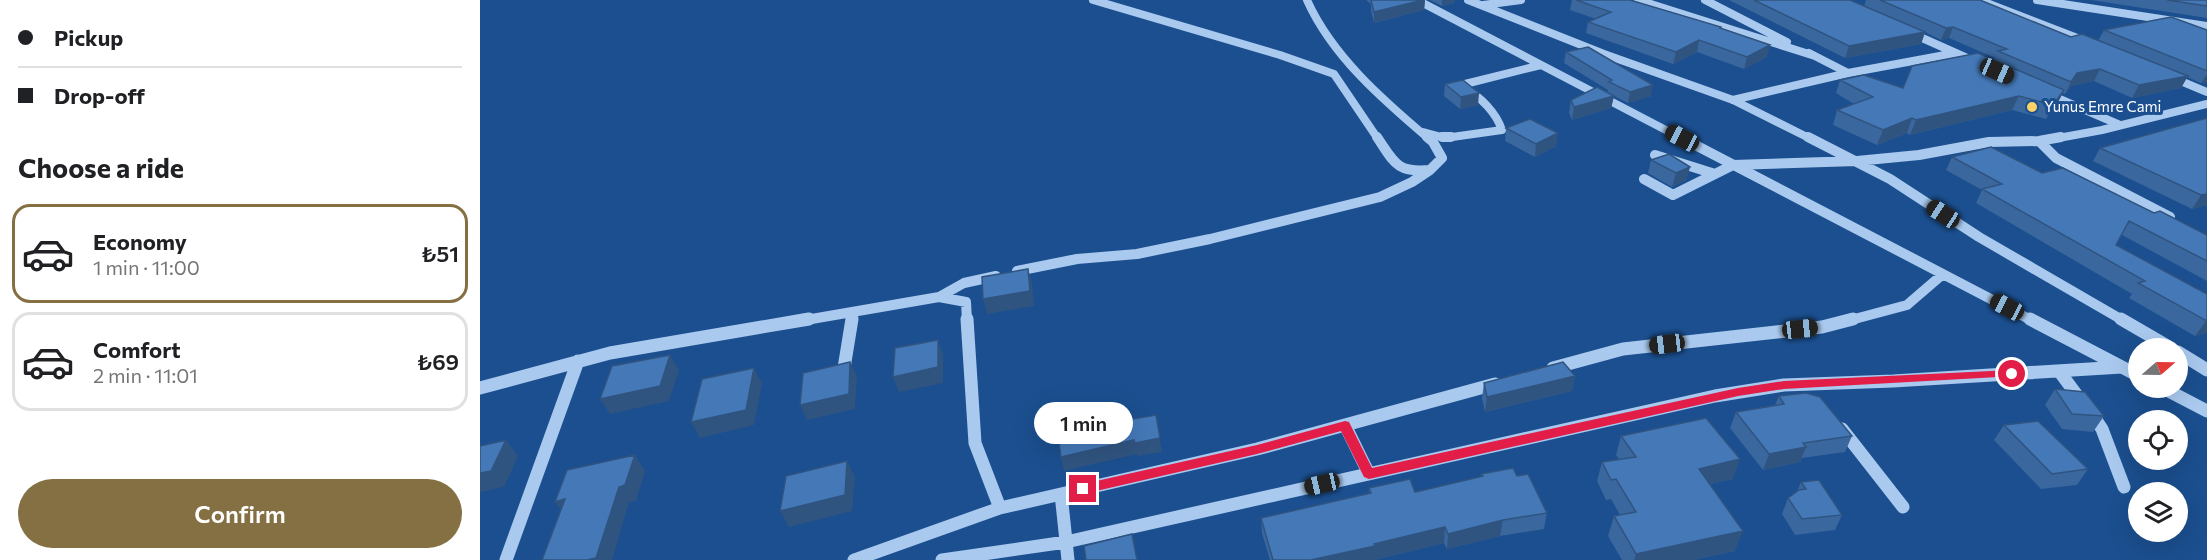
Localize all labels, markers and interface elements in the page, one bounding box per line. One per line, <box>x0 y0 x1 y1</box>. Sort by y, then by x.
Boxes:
text: Pickup <box>54 24 123 51</box>
car <box>1977 55 2017 87</box>
text: Drop-off <box>54 82 145 109</box>
place label: Yunus Emre Cami <box>2044 97 2161 115</box>
marker: Yunus Emre Cami <box>2025 100 2039 114</box>
car <box>1662 122 1702 154</box>
text: Choose a ride <box>18 151 184 184</box>
car <box>1923 197 1963 231</box>
icon: car <box>21 227 75 281</box>
text: Economy <box>93 228 187 255</box>
text: ₺51 <box>421 240 459 267</box>
text: 1 min · 11:00 <box>93 255 200 279</box>
car <box>1987 291 2027 323</box>
car <box>1781 318 1819 340</box>
car <box>1648 333 1686 355</box>
icon: car <box>21 335 75 389</box>
text: Comfort <box>93 336 181 363</box>
north arrow <box>2128 338 2188 398</box>
map controls <box>2128 338 2188 542</box>
text: ₺69 <box>417 348 459 375</box>
route start <box>1998 360 2025 387</box>
text: 2 min · 11:01 <box>93 363 198 387</box>
callout: 1 min <box>1034 402 1132 444</box>
button: locate <box>2128 410 2188 470</box>
text: 1 min <box>1060 411 1107 435</box>
car <box>1302 471 1342 497</box>
route end <box>1069 475 1096 502</box>
button: Confirm <box>18 479 462 548</box>
button: layers <box>2128 482 2188 542</box>

